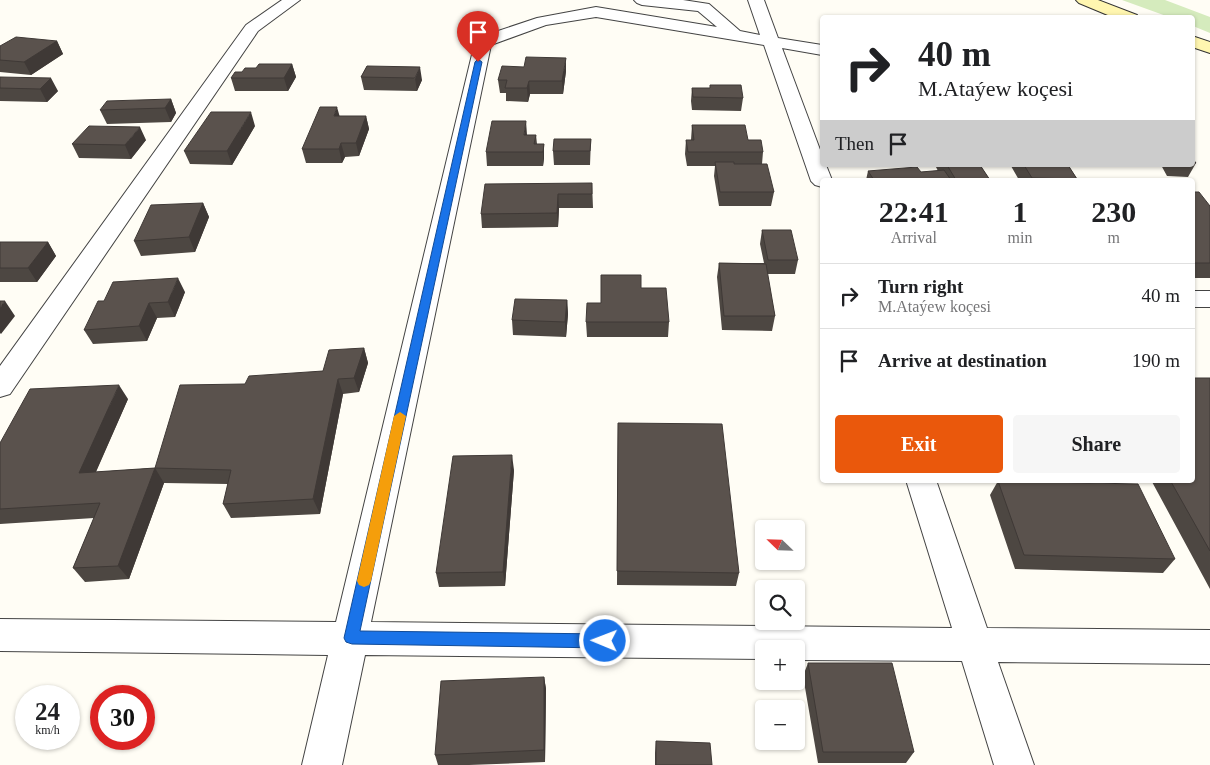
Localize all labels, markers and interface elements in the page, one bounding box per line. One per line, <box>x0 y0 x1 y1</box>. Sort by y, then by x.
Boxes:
pin <box>457 11 499 62</box>
icon: arrive <box>464 18 492 46</box>
icon: right <box>835 35 900 100</box>
text: 40 m <box>918 35 991 74</box>
text: M.Ataýew koçesi <box>918 76 1073 101</box>
icon: arrive <box>884 130 912 158</box>
text: Then <box>835 133 874 154</box>
text: 22:41 <box>879 195 949 228</box>
text: 1 <box>1012 195 1027 228</box>
text: 230 <box>1091 195 1136 228</box>
text: Arrival <box>891 229 937 246</box>
text: min <box>1008 229 1032 246</box>
text: m <box>1107 229 1120 246</box>
text: Turn right <box>878 276 963 297</box>
icon: right <box>835 282 863 310</box>
text: 40 m <box>1141 285 1180 306</box>
text: M.Ataýew koçesi <box>878 298 991 315</box>
icon: arrive <box>835 347 863 375</box>
text: Arrive at destination <box>878 350 1047 371</box>
text: 190 m <box>1132 350 1180 371</box>
button: Exit <box>835 415 1003 473</box>
button: Share <box>1013 415 1180 473</box>
north arrow <box>755 520 805 570</box>
map controls <box>755 520 805 750</box>
button: search <box>755 580 805 630</box>
position arrow <box>578 614 630 666</box>
button: + <box>755 640 805 690</box>
speed limit sign: 30 <box>90 685 155 750</box>
text: 24 <box>35 698 60 725</box>
button: − <box>755 700 805 750</box>
text: km/h <box>35 723 60 737</box>

